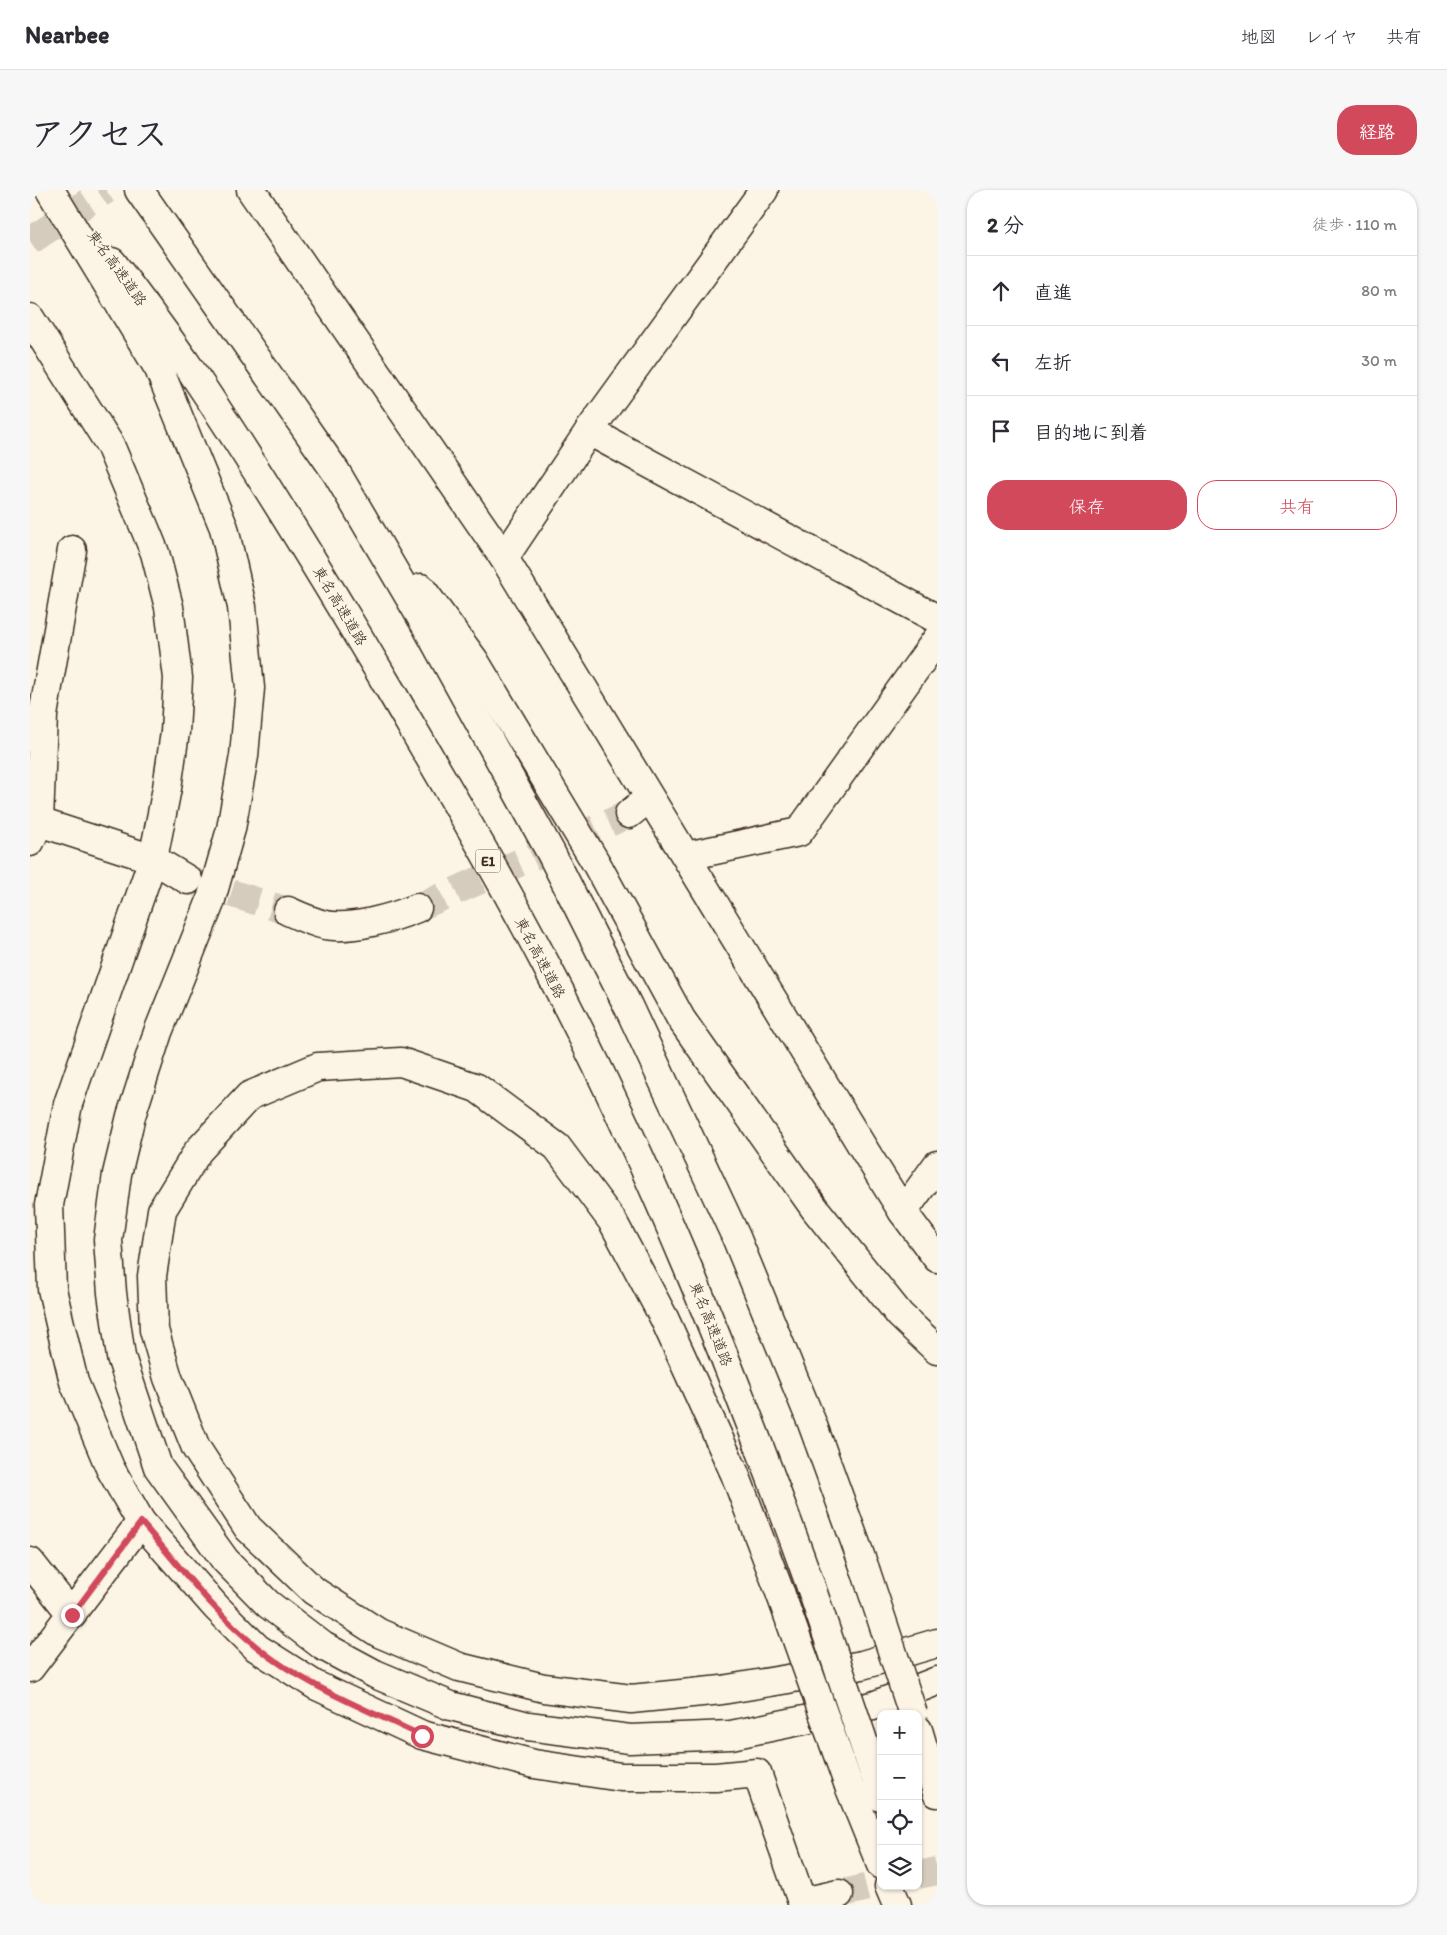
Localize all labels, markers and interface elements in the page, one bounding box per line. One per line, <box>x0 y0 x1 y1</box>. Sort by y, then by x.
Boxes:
text: Nearbee <box>25 20 109 49</box>
text: 地図 <box>1241 26 1277 48</box>
text: レイヤ <box>1305 26 1358 48</box>
text: 共有 <box>1386 26 1422 48</box>
button: 経路 <box>1337 105 1417 155</box>
text: アクセス <box>30 113 168 155</box>
text: 2 分 <box>987 212 1024 237</box>
text: 徒歩 · 110 m <box>1312 215 1397 234</box>
street label: 東名高速道路 <box>83 226 151 310</box>
icon: ahead <box>987 277 1015 305</box>
text: 直進 <box>1034 281 1072 304</box>
text: 80 m <box>1361 281 1397 300</box>
icon: left <box>987 347 1015 375</box>
text: 左折 <box>1034 351 1072 374</box>
text: 30 m <box>1361 351 1397 370</box>
icon: arrive <box>987 417 1015 445</box>
text: 目的地に到着 <box>1034 421 1148 444</box>
button: 保存 <box>987 480 1187 530</box>
button: 共有 <box>1197 480 1397 530</box>
street label: 東名高速道路 <box>309 563 371 649</box>
road number: E1 <box>476 849 500 872</box>
street label: 東名高速道路 <box>511 914 569 1002</box>
street label: 東名高速道路 <box>686 1279 736 1369</box>
route end <box>61 1604 84 1627</box>
map controls <box>877 1710 922 1890</box>
button: + <box>877 1710 922 1755</box>
route start <box>411 1725 434 1748</box>
button: − <box>877 1755 922 1800</box>
button: locate <box>877 1800 922 1845</box>
button: layers <box>877 1845 922 1890</box>

